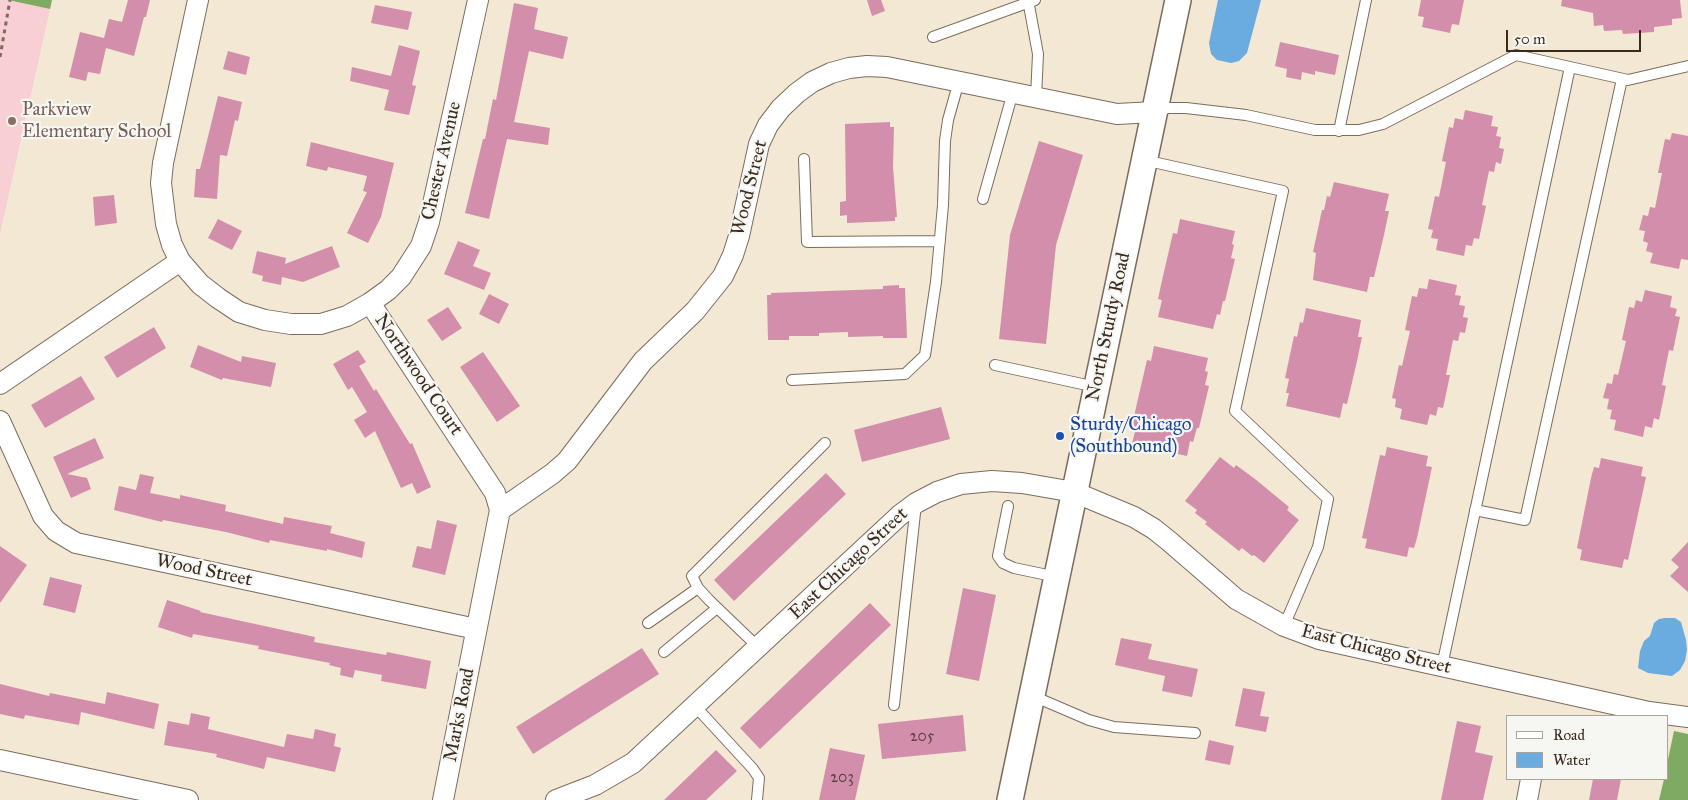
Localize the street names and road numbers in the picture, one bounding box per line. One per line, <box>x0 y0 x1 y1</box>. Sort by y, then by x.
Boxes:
street label: Chester Avenue <box>417 99 467 223</box>
street label: Wood Street <box>727 138 773 238</box>
street label: North Sturdy Road <box>1082 250 1136 404</box>
street label: Northwood Court <box>369 310 467 440</box>
street label: East Chicago Street <box>785 503 913 625</box>
street label: Wood Street <box>154 550 254 592</box>
street label: East Chicago Street <box>1299 620 1453 680</box>
street label: Marks Road <box>440 666 480 764</box>

